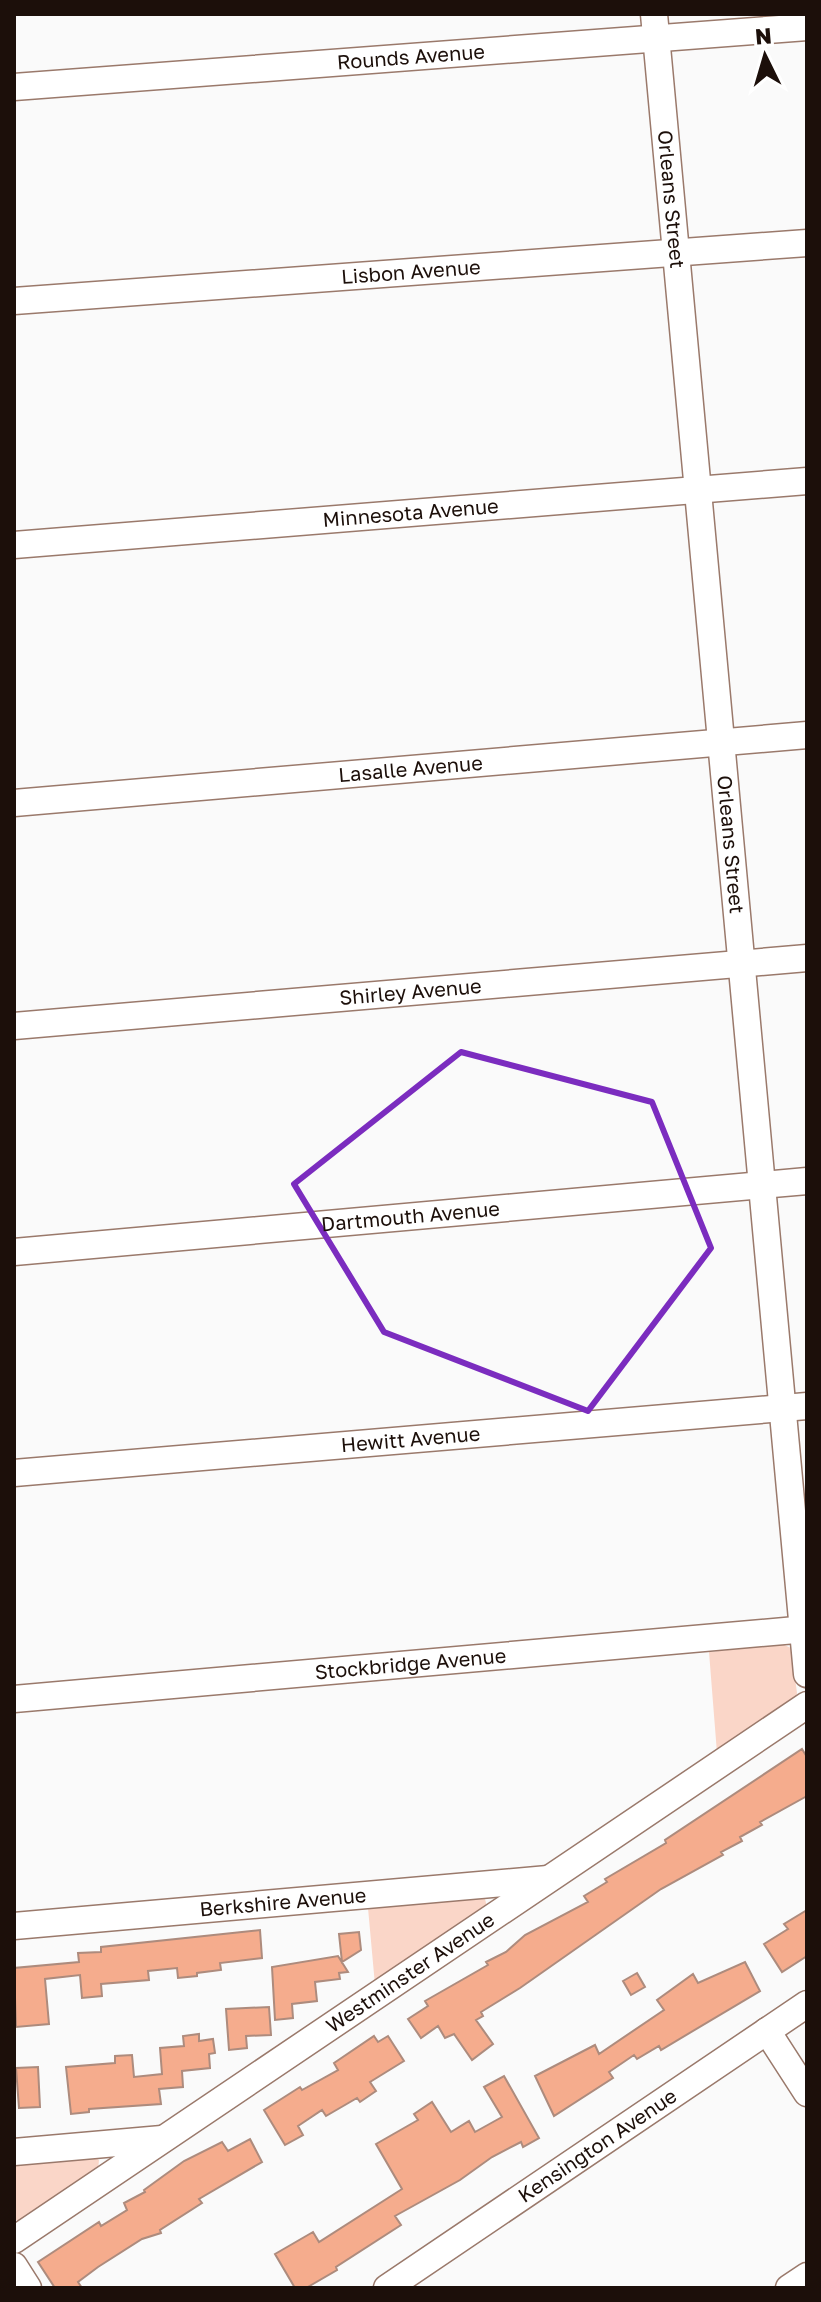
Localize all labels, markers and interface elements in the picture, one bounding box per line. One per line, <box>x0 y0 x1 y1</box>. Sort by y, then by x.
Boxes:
north arrow <box>725 16 805 96</box>
text: N <box>754 21 773 50</box>
street label: Rounds Avenue <box>336 38 486 74</box>
street label: Orleans Street <box>654 129 690 269</box>
street label: Lisbon Avenue <box>340 254 481 288</box>
street label: Minnesota Avenue <box>322 493 500 531</box>
street label: Lasalle Avenue <box>337 750 484 786</box>
street label: Orleans Street <box>713 774 750 915</box>
street label: Shirley Avenue <box>338 973 483 1009</box>
street label: Dartmouth Avenue <box>320 1196 501 1235</box>
street label: Hewitt Avenue <box>340 1421 481 1456</box>
street label: Stockbridge Avenue <box>314 1643 507 1683</box>
street label: Berkshire Avenue <box>198 1882 367 1921</box>
street label: Westminster Avenue <box>321 1907 498 2037</box>
street label: Kensington Avenue <box>513 2083 681 2207</box>

